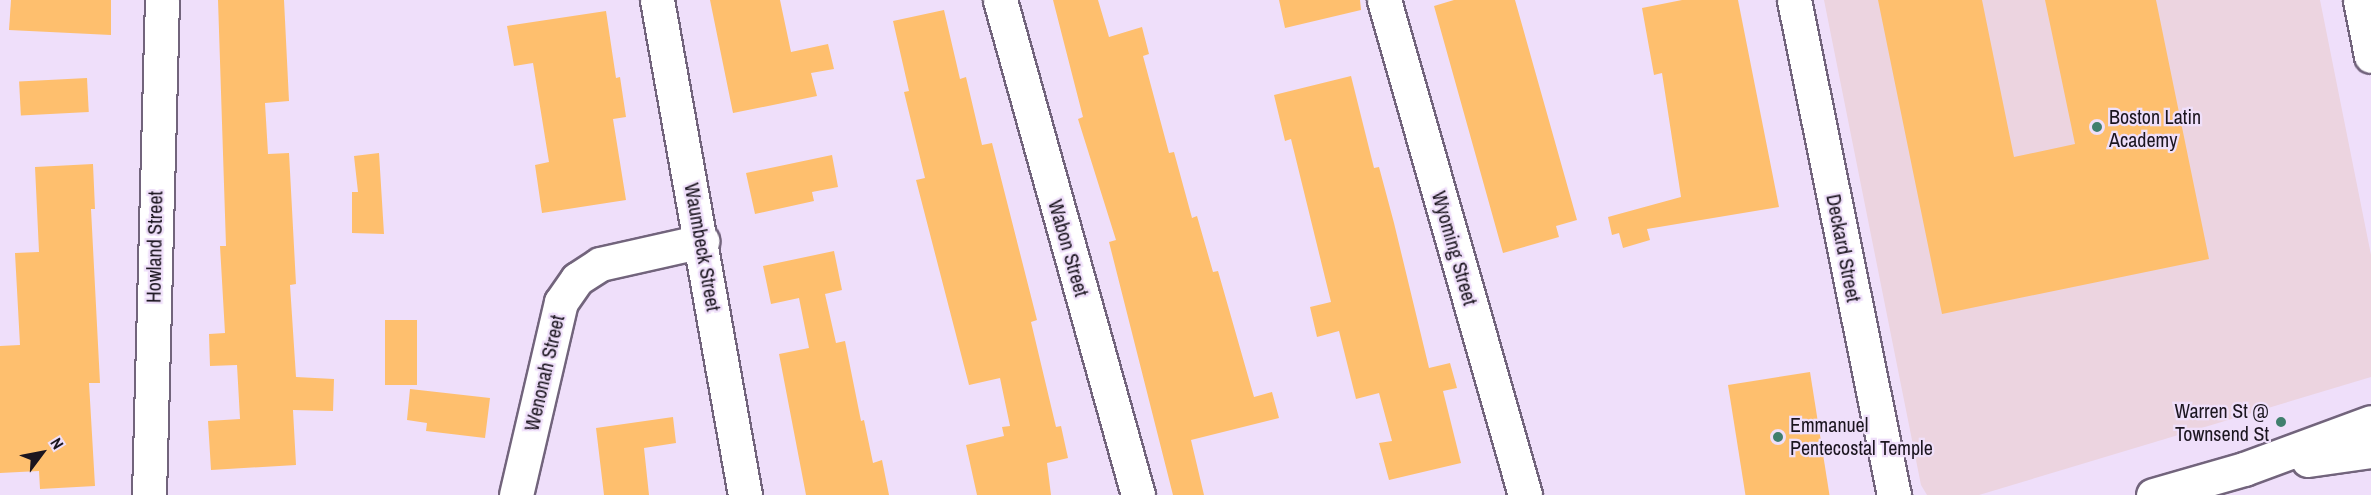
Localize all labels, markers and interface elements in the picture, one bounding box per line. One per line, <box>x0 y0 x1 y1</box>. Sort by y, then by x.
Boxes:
place label: Boston Latin Academy <box>2109 104 2201 151</box>
marker: Boston Latin Academy <box>2090 120 2104 134</box>
street label: Waumbeck Street <box>680 181 726 313</box>
street label: Wyoming Street <box>1427 188 1483 308</box>
street label: Howland Street <box>141 191 167 303</box>
street label: Deckard Street <box>1822 192 1866 304</box>
street label: Wabon Street <box>1044 197 1094 299</box>
street label: Wenonah Street <box>519 313 569 433</box>
place label: Warren St @ Townsend St <box>2175 398 2269 445</box>
place label: Emmanuel Pentecostal Temple <box>1790 413 1933 460</box>
marker: Warren St @ Townsend St <box>2274 415 2288 429</box>
north arrow <box>12 423 72 483</box>
marker: Emmanuel Pentecostal Temple <box>1771 430 1785 444</box>
text: N <box>45 434 69 453</box>

